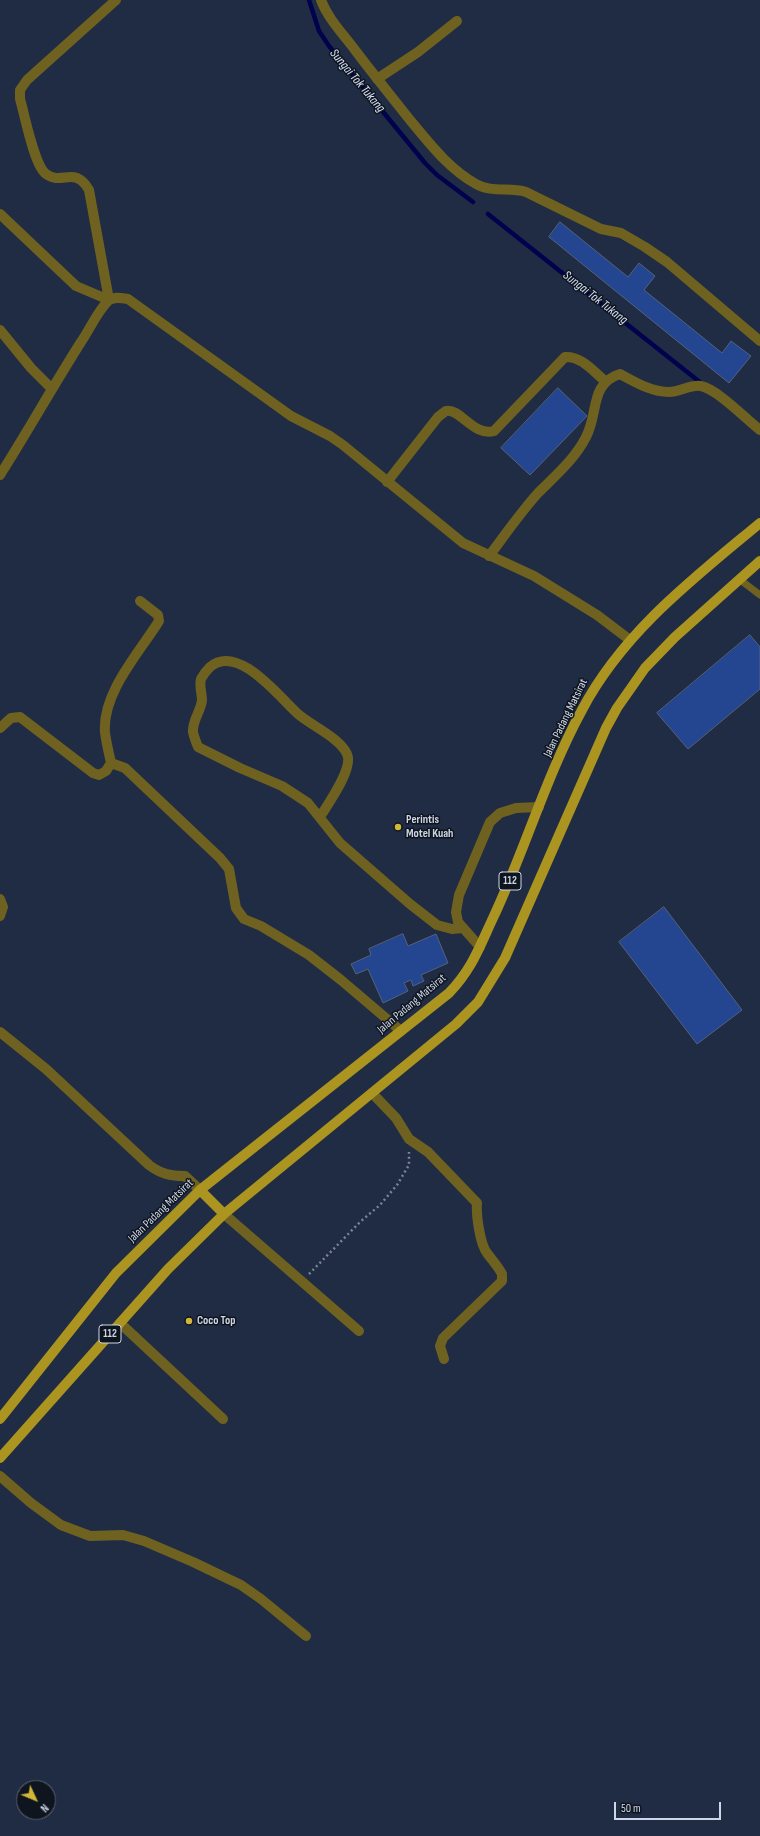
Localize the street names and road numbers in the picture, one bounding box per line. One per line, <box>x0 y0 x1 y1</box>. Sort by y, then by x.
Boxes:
street label: Jalan Padang Matsirat <box>541 676 591 760</box>
road number: 112 <box>499 872 521 890</box>
street label: Jalan Padang Matsirat <box>375 971 449 1037</box>
street label: Jalan Padang Matsirat <box>125 1176 197 1246</box>
road number: 112 <box>99 1325 121 1343</box>

